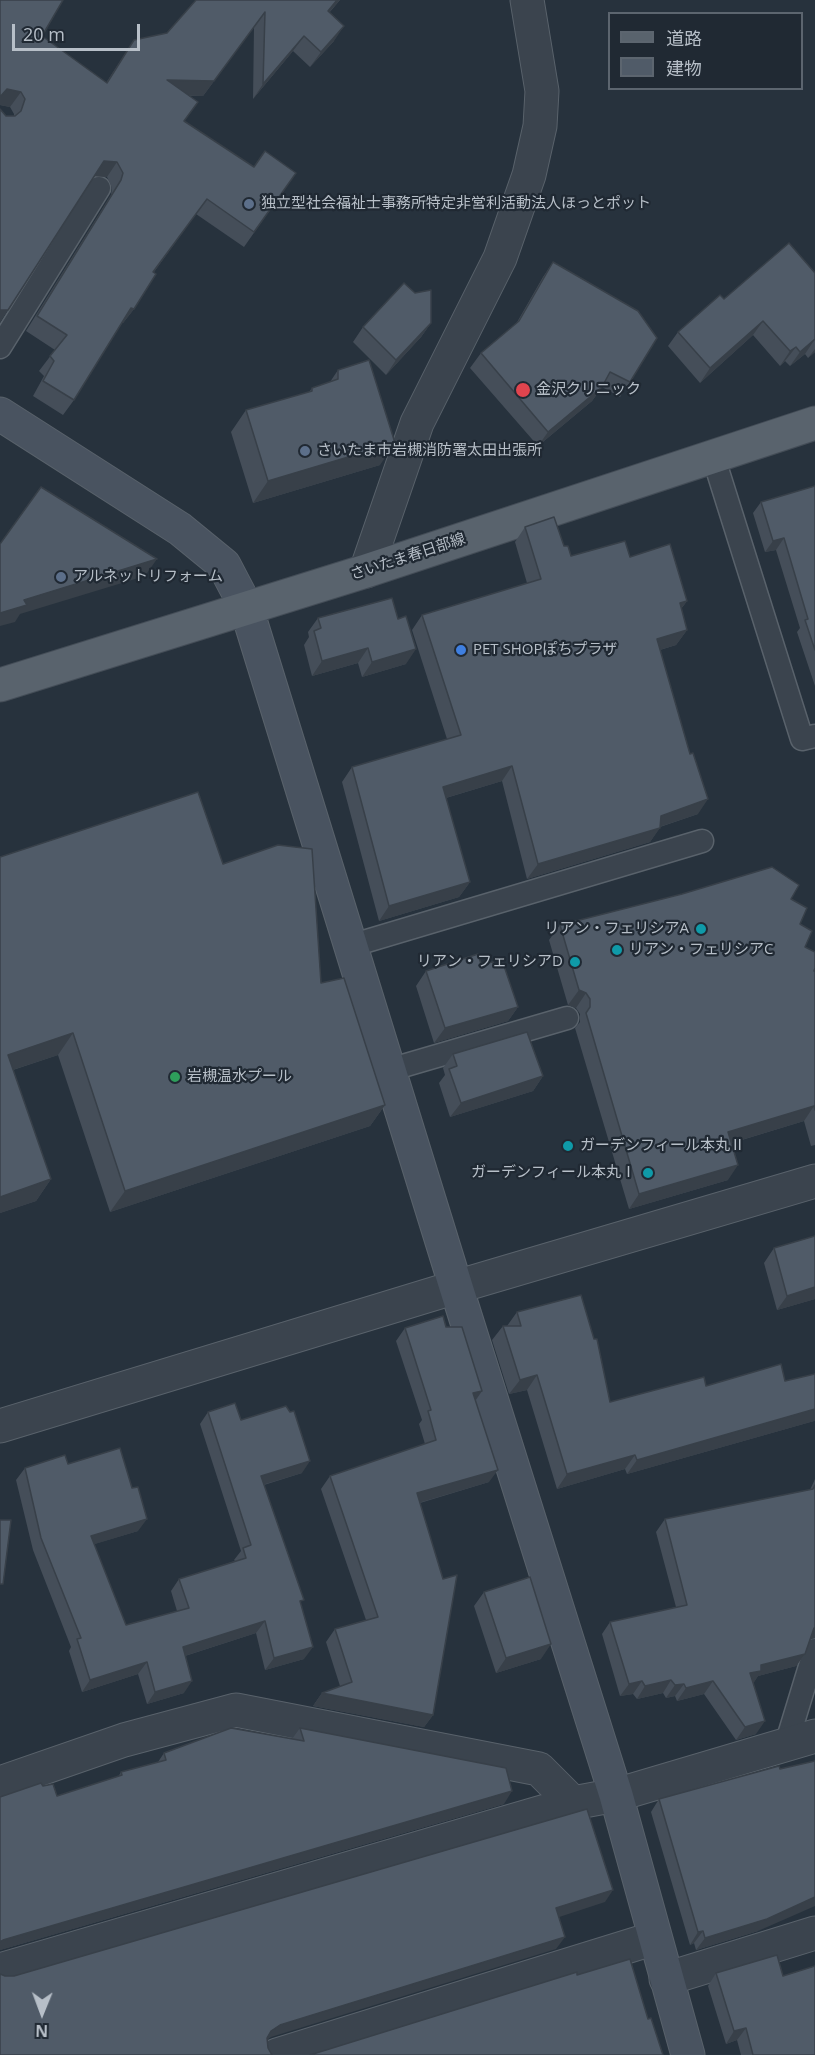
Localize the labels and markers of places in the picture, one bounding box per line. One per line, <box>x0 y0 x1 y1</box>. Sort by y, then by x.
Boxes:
place label: 独立型社会福祉士事務所特定非営利活動法人ほっとポット <box>261 195 651 213</box>
marker: 独立型社会福祉士事務所特定非営利活動法人ほっとポット <box>242 197 256 211</box>
marker: 金沢クリニック <box>514 381 532 399</box>
place label: 金沢クリニック <box>536 381 641 399</box>
place label: さいたま市岩槻消防署太田出張所 <box>317 442 542 460</box>
marker: さいたま市岩槻消防署太田出張所 <box>298 444 312 458</box>
place label: アルネットリフォーム <box>73 568 223 586</box>
marker: アルネットリフォーム <box>54 570 68 584</box>
place label: PET SHOPぽちプラザ <box>473 641 617 659</box>
marker: PET SHOPぽちプラザ <box>454 643 468 657</box>
place label: リアン・フェリシアA <box>545 920 689 938</box>
marker: リアン・フェリシアA <box>694 922 708 936</box>
place label: リアン・フェリシアC <box>629 941 773 959</box>
marker: リアン・フェリシアC <box>610 943 624 957</box>
place label: リアン・フェリシアD <box>417 953 563 971</box>
marker: リアン・フェリシアD <box>568 955 582 969</box>
place label: 岩槻温水プール <box>187 1068 292 1086</box>
marker: 岩槻温水プール <box>168 1070 182 1084</box>
place label: ガーデンフィール本丸Ⅱ <box>580 1137 745 1155</box>
marker: ガーデンフィール本丸Ⅱ <box>561 1139 575 1153</box>
place label: ガーデンフィール本丸Ⅰ <box>471 1164 636 1182</box>
marker: ガーデンフィール本丸Ⅰ <box>641 1166 655 1180</box>

